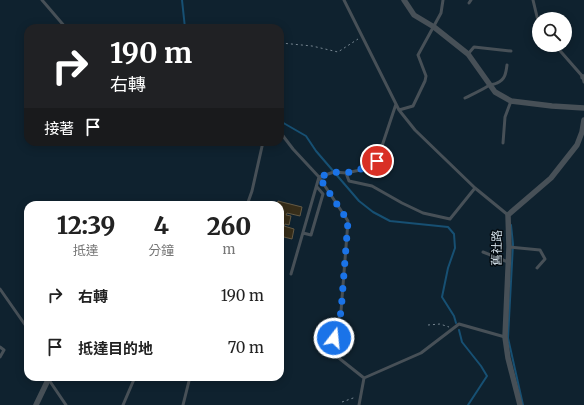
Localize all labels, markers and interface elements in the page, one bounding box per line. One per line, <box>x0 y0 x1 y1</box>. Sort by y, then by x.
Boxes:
map controls <box>532 12 572 52</box>
button: search <box>532 12 572 52</box>
text: 190 m <box>110 35 192 71</box>
icon: right <box>44 40 96 92</box>
text: 右轉 <box>110 73 146 96</box>
icon: arrive <box>82 116 104 138</box>
text: 接著 <box>44 119 74 138</box>
pin <box>360 144 394 178</box>
icon: arrive <box>366 150 388 172</box>
text: 12:39 <box>57 210 115 241</box>
text: 4 <box>153 210 169 241</box>
text: 260 <box>207 211 251 242</box>
street label: 舊社路 <box>489 230 504 266</box>
text: m <box>223 241 236 258</box>
text: 抵達 <box>73 242 99 259</box>
text: 分鐘 <box>148 242 174 259</box>
icon: right <box>44 284 66 306</box>
text: 190 m <box>221 286 264 305</box>
text: 右轉 <box>78 287 108 306</box>
position arrow <box>313 317 355 359</box>
icon: arrive <box>44 336 66 358</box>
text: 70 m <box>228 338 264 357</box>
text: 抵達目的地 <box>78 339 153 358</box>

